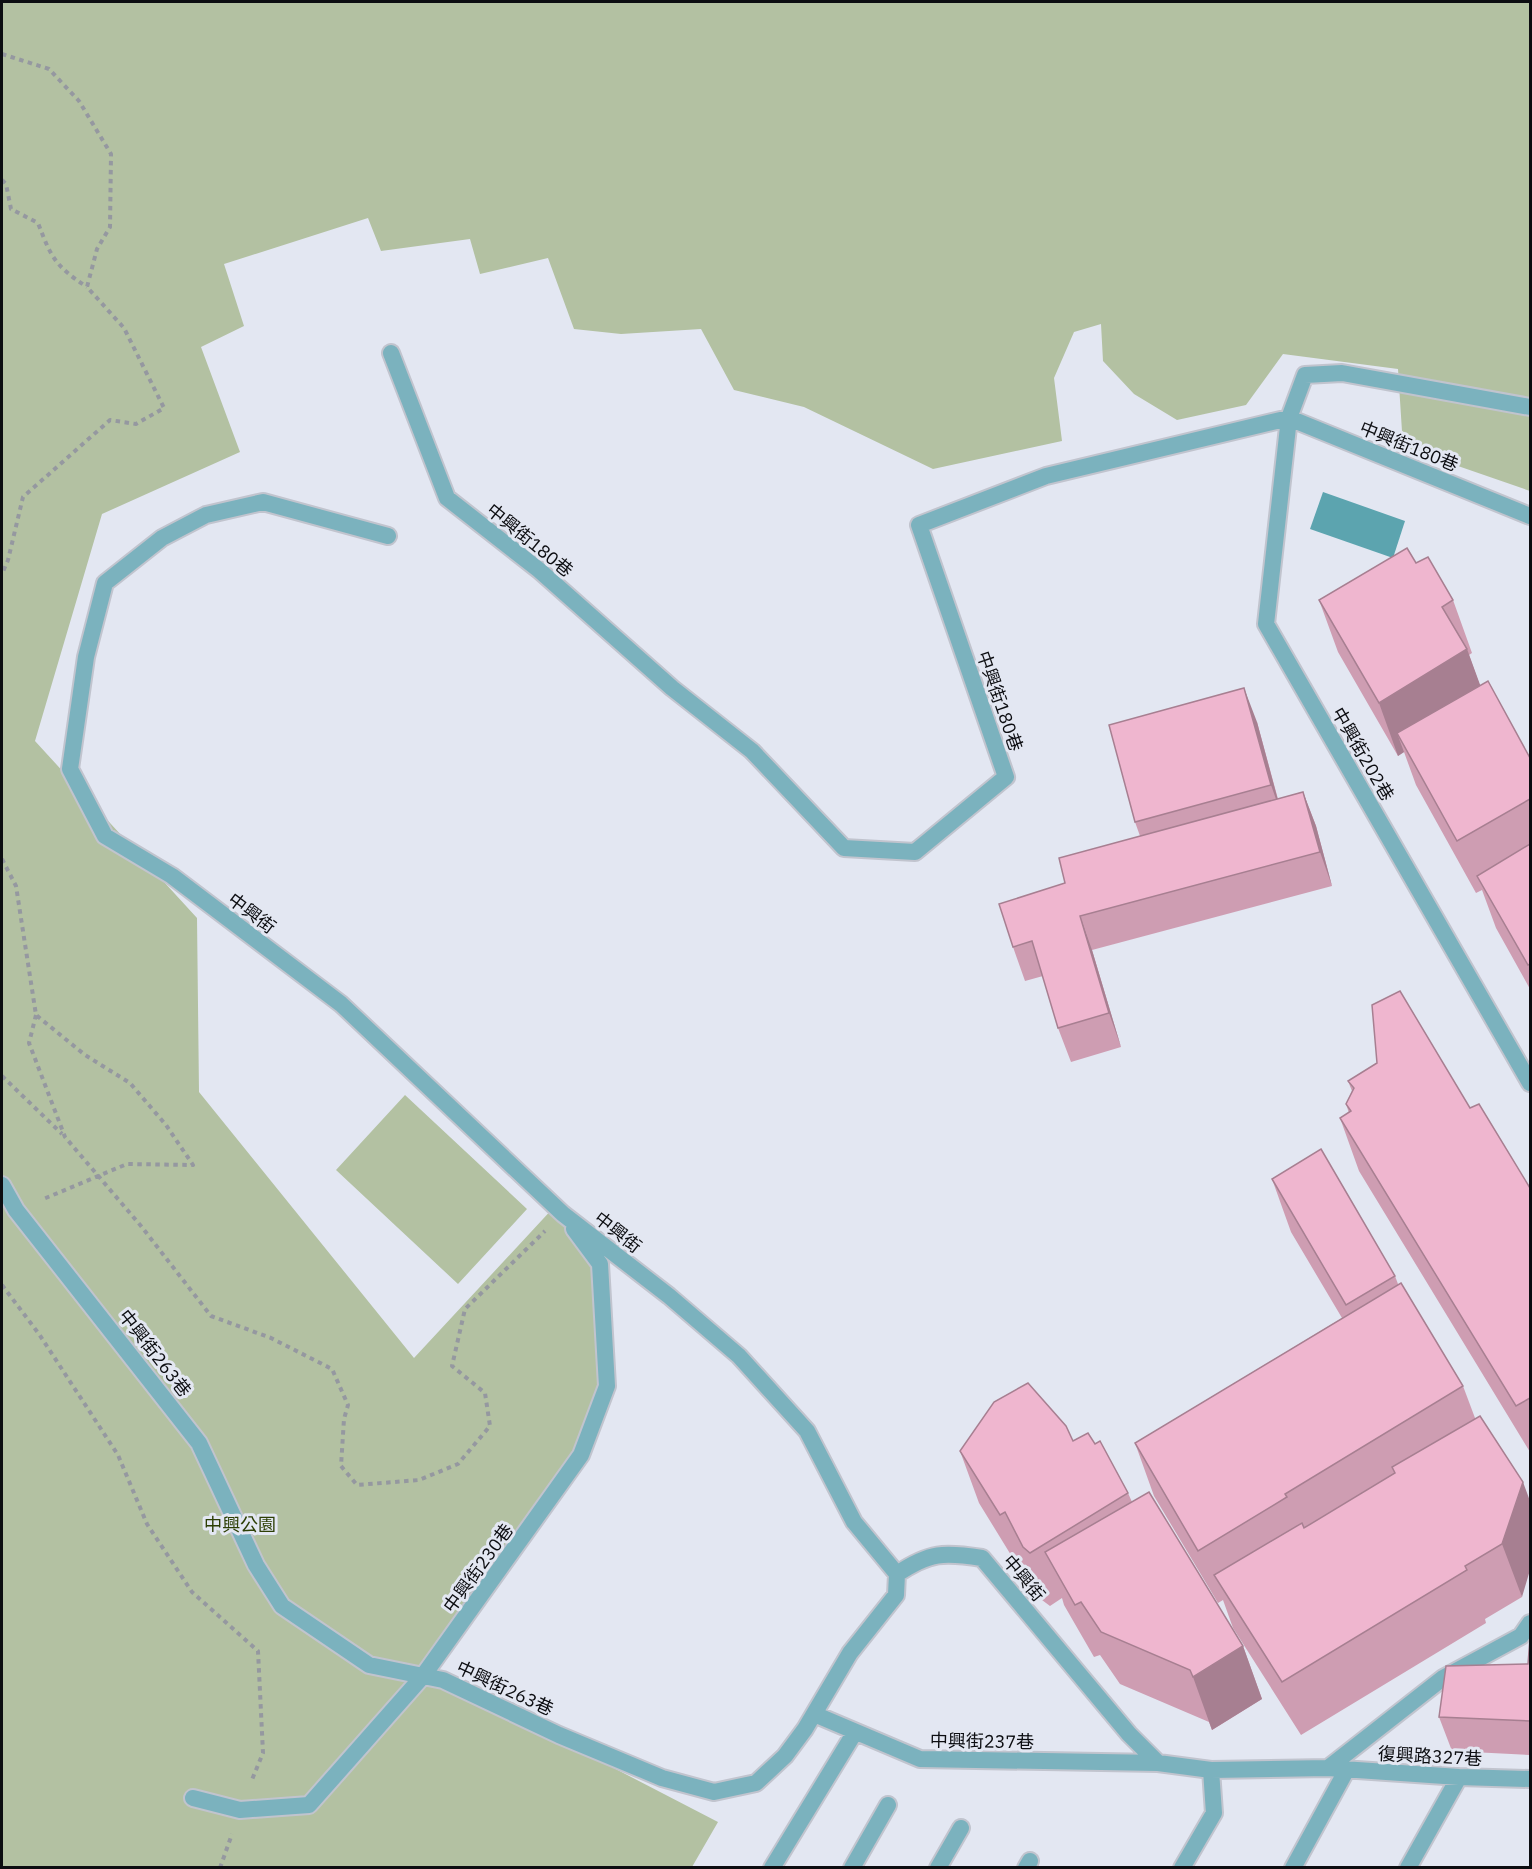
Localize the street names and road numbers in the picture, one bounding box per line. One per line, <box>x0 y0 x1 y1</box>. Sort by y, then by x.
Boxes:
street label: 中興街180巷 <box>1356 416 1462 476</box>
street label: 中興街180巷 <box>482 498 578 582</box>
street label: 中興街180巷 <box>972 648 1028 754</box>
street label: 中興街202巷 <box>1327 703 1399 805</box>
street label: 中興街 <box>224 888 280 938</box>
street label: 中興街 <box>590 1206 646 1258</box>
street label: 中興街263巷 <box>114 1305 196 1401</box>
street label: 中興街230巷 <box>438 1519 518 1617</box>
street label: 中興街 <box>998 1550 1050 1606</box>
street label: 中興街263巷 <box>453 1656 557 1720</box>
street label: 中興街237巷 <box>930 1729 1034 1753</box>
street label: 復興路327巷 <box>1377 1742 1483 1770</box>

